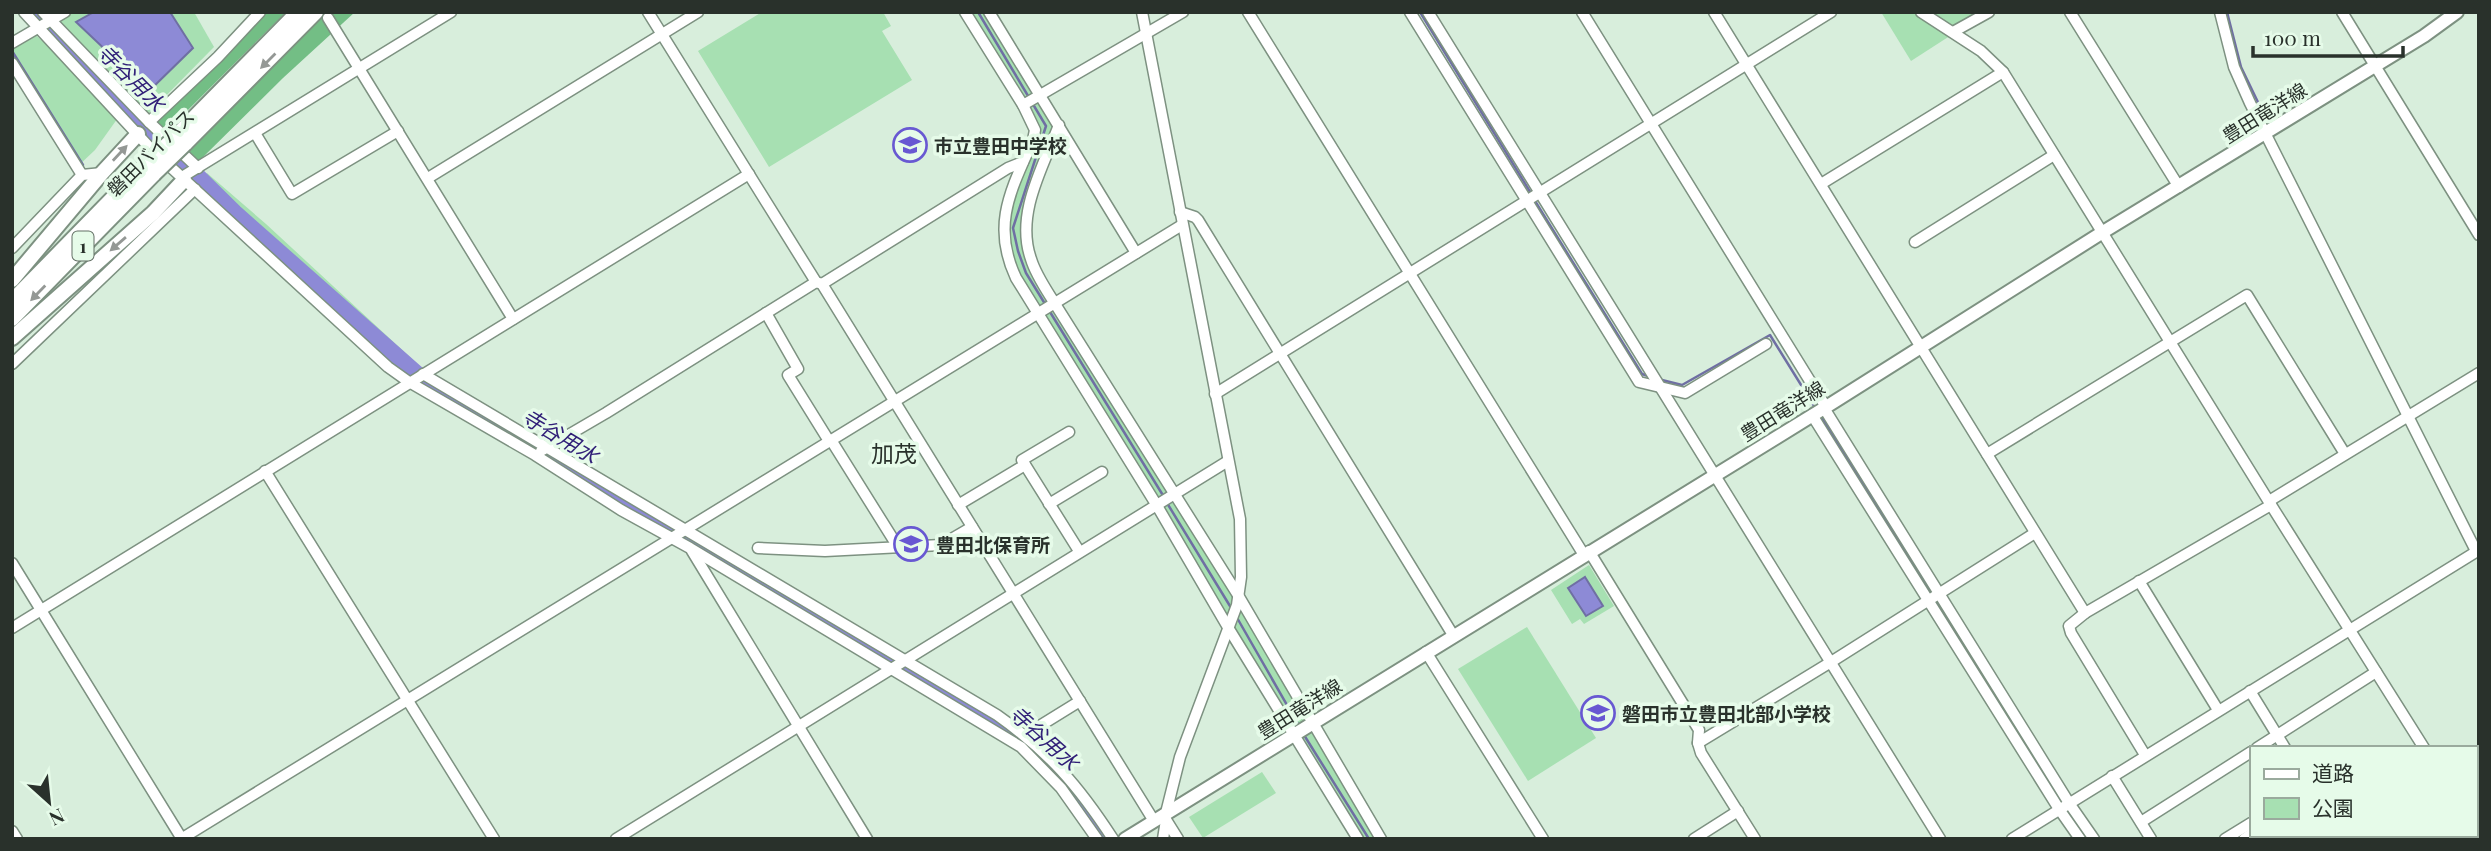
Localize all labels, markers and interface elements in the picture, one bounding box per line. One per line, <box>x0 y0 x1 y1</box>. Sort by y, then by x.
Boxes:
scale bar <box>2253 14 2404 58</box>
text: 100 m <box>2264 23 2321 51</box>
water label: 寺谷用水 <box>92 37 173 118</box>
one-way arrow <box>260 52 277 68</box>
street label: 豊田竜洋線 <box>2217 76 2311 148</box>
street label: 磐田バイパス <box>101 103 199 201</box>
school or university icon: 市立豊田中学校 <box>891 126 929 164</box>
place label: 市立豊田中学校 <box>934 132 1067 158</box>
one-way arrow <box>111 145 127 162</box>
road number: 1 <box>72 232 94 260</box>
one-way arrow <box>109 236 126 251</box>
one-way arrow <box>30 284 47 301</box>
street label: 豊田竜洋線 <box>1735 374 1829 446</box>
water label: 寺谷用水 <box>518 401 606 470</box>
district label: 加茂 <box>871 437 917 468</box>
school or university icon: 豊田北保育所 <box>892 525 930 563</box>
place label: 豊田北保育所 <box>936 531 1050 557</box>
street label: 豊田竜洋線 <box>1252 672 1346 744</box>
school or university icon: 磐田市立豊田北部小学校 <box>1579 694 1617 732</box>
water label: 寺谷用水 <box>1004 698 1087 777</box>
place label: 磐田市立豊田北部小学校 <box>1622 700 1831 726</box>
legend <box>2250 746 2477 837</box>
text: 道路 <box>2312 758 2354 786</box>
north arrow <box>14 767 84 837</box>
text: 公園 <box>2312 793 2354 821</box>
text: N <box>45 803 69 833</box>

